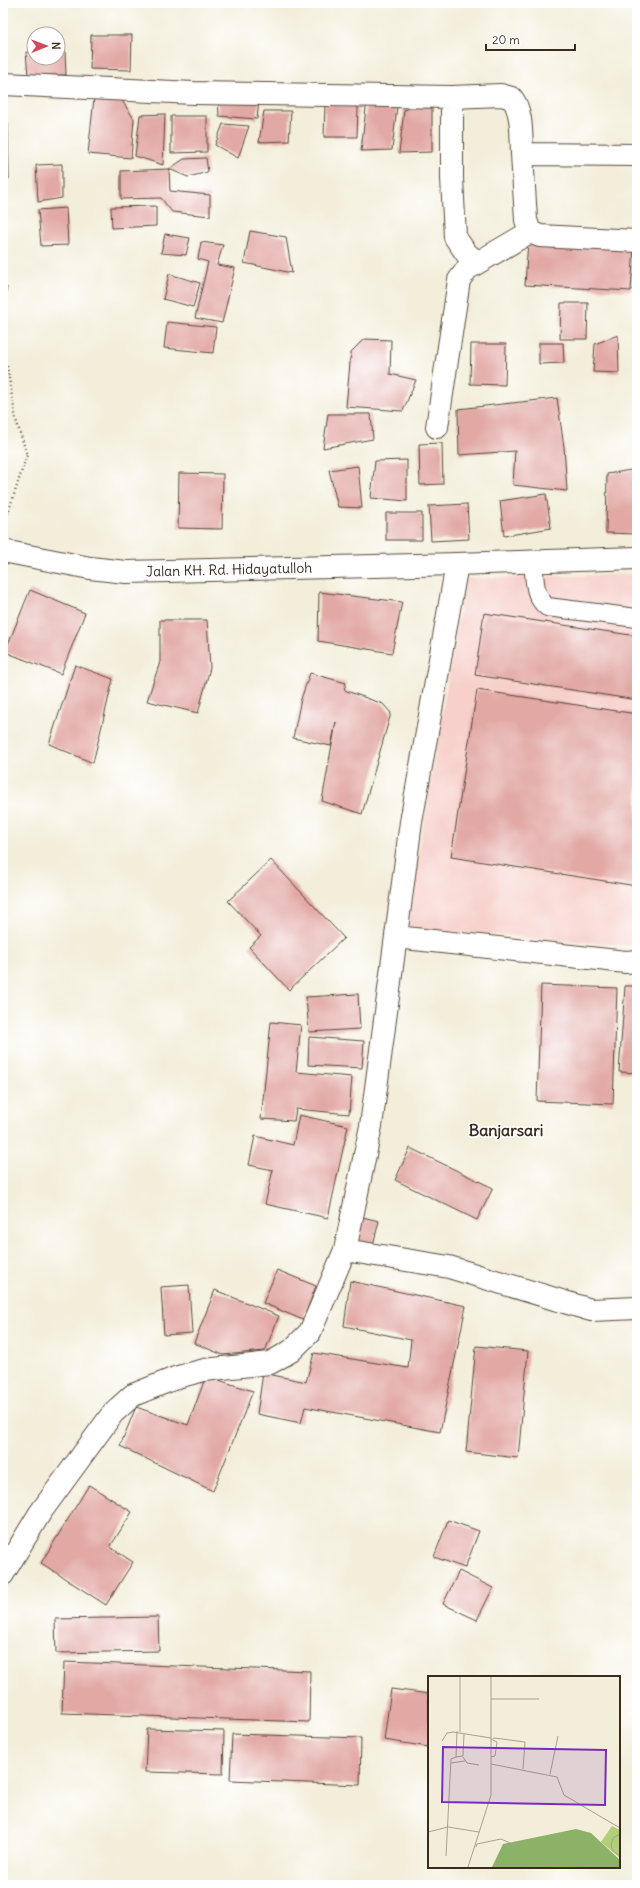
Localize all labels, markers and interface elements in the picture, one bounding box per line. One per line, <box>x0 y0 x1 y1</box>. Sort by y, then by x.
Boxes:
north arrow <box>26 26 66 66</box>
scale bar <box>486 26 575 52</box>
text: 20 m <box>492 32 520 47</box>
text: N <box>49 42 63 50</box>
street label: Jalan KH. Rd. Hidayatulloh <box>146 559 312 581</box>
district label: Banjarsari <box>469 1120 543 1140</box>
inset map <box>428 1676 620 1868</box>

